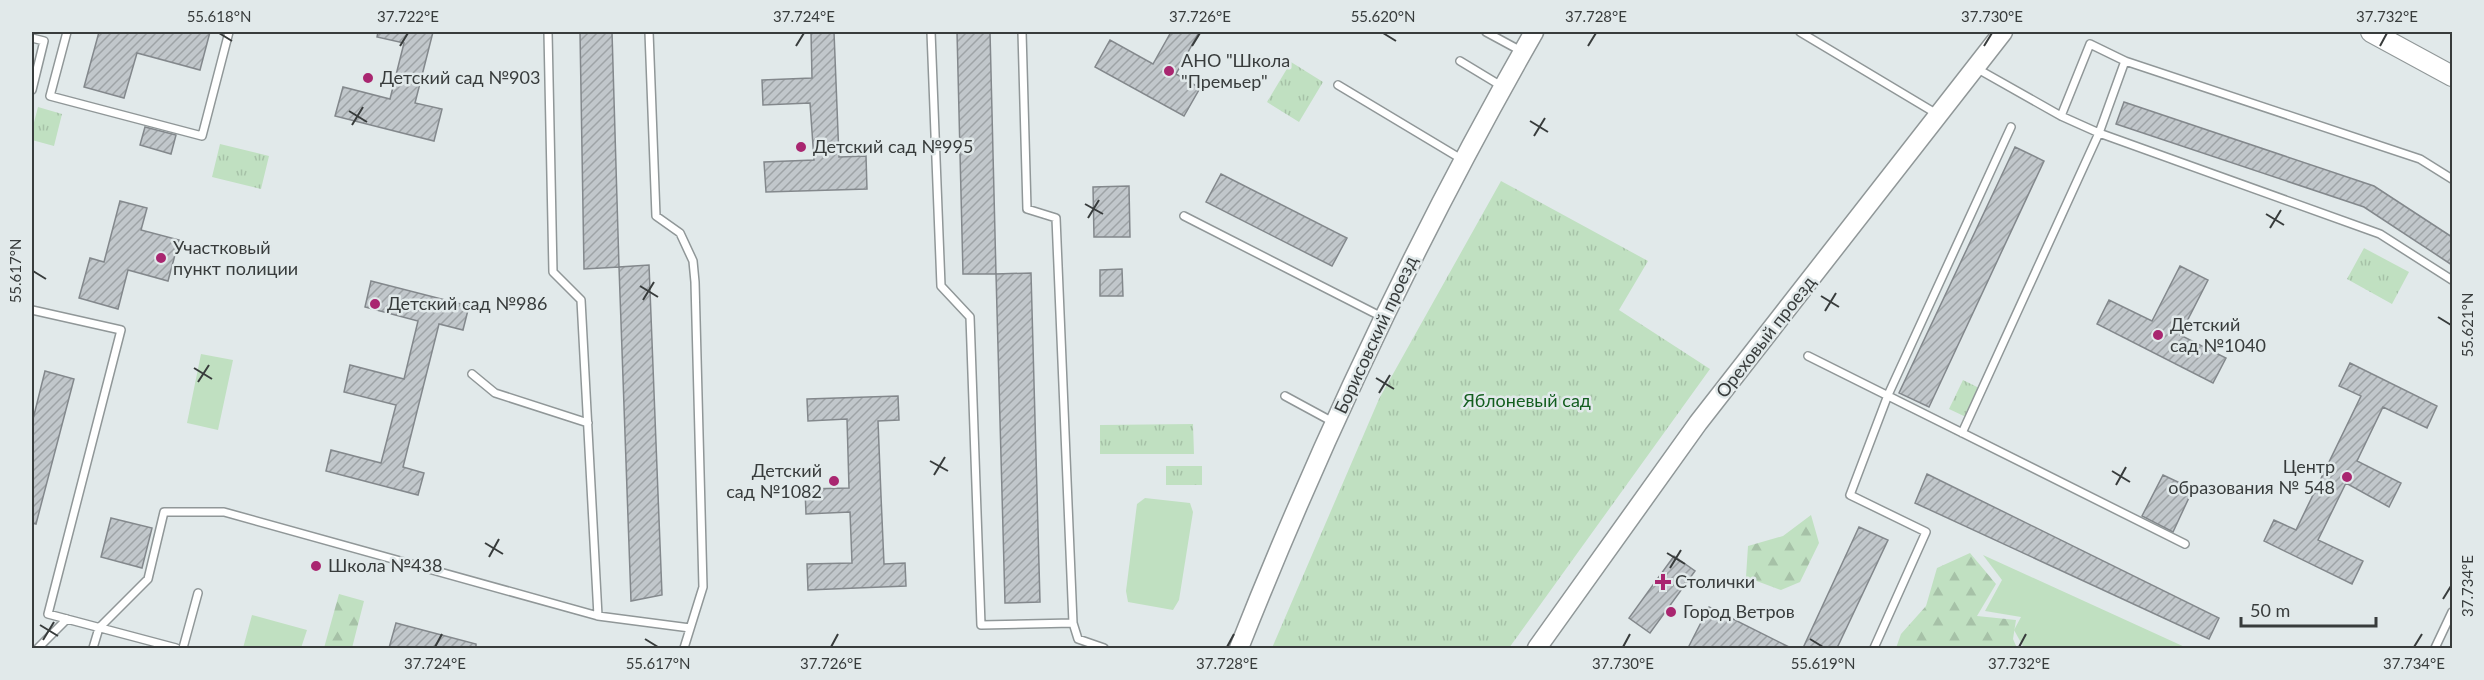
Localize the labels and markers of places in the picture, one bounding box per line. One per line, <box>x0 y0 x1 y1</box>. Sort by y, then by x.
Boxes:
place label: АНО "Школа "Премьер" <box>1181 49 1290 92</box>
marker: АНО "Школа "Премьер" <box>1162 64 1176 78</box>
place label: Детский сад №903 <box>380 66 540 88</box>
marker: Детский сад №903 <box>361 71 375 85</box>
place label: Детский сад №995 <box>813 135 973 157</box>
marker: Детский сад №995 <box>794 140 808 154</box>
place label: Участковый пункт полиции <box>173 236 298 279</box>
marker: Участковый пункт полиции <box>154 251 168 265</box>
place label: Детский сад №986 <box>387 292 547 314</box>
marker: Детский сад №986 <box>368 297 382 311</box>
place label: Детский сад №1040 <box>2170 313 2266 356</box>
marker: Детский сад №1040 <box>2151 328 2165 342</box>
place label: Центр образования № 548 <box>2168 455 2335 498</box>
place label: Детский сад №1082 <box>726 459 822 502</box>
marker: Центр образования № 548 <box>2340 470 2354 484</box>
marker: Детский сад №1082 <box>827 474 841 488</box>
place label: Школа №438 <box>328 554 442 576</box>
marker: Школа №438 <box>309 559 323 573</box>
place label: Столички <box>1675 570 1755 592</box>
marker: Столички <box>1656 575 1670 589</box>
place label: Город Ветров <box>1683 600 1795 622</box>
marker: Город Ветров <box>1664 605 1678 619</box>

